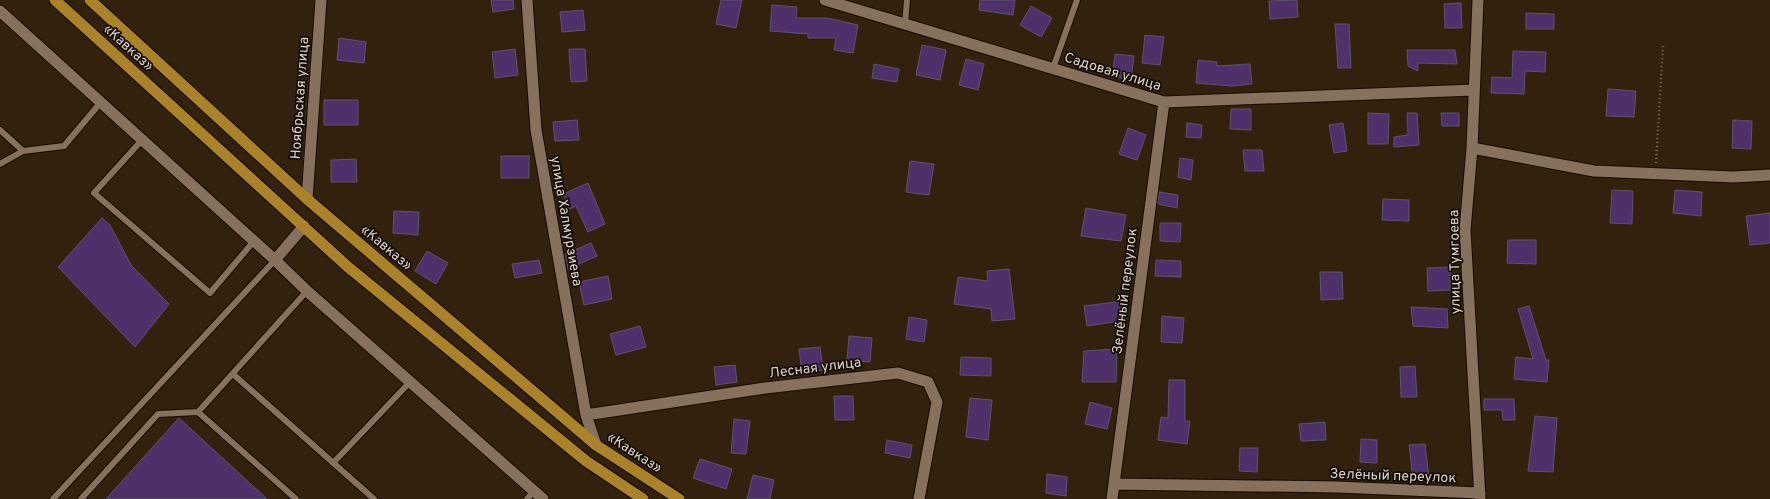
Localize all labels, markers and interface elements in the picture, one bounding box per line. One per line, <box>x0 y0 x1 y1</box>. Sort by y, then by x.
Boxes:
street label: «Кавказ» <box>99 21 157 75</box>
street label: Ноябрьская улица <box>288 36 313 160</box>
street label: Садовая улица <box>1062 50 1163 95</box>
street label: улица Халмурзиева <box>546 155 585 288</box>
street label: улица Тумгоева <box>1446 210 1465 314</box>
street label: «Кавказ» <box>357 222 415 275</box>
street label: Зелёный переулок <box>1109 227 1142 355</box>
street label: Лесная улица <box>768 354 862 383</box>
street label: «Кавказ» <box>604 429 665 477</box>
street label: Зелёный переулок <box>1329 466 1457 487</box>

